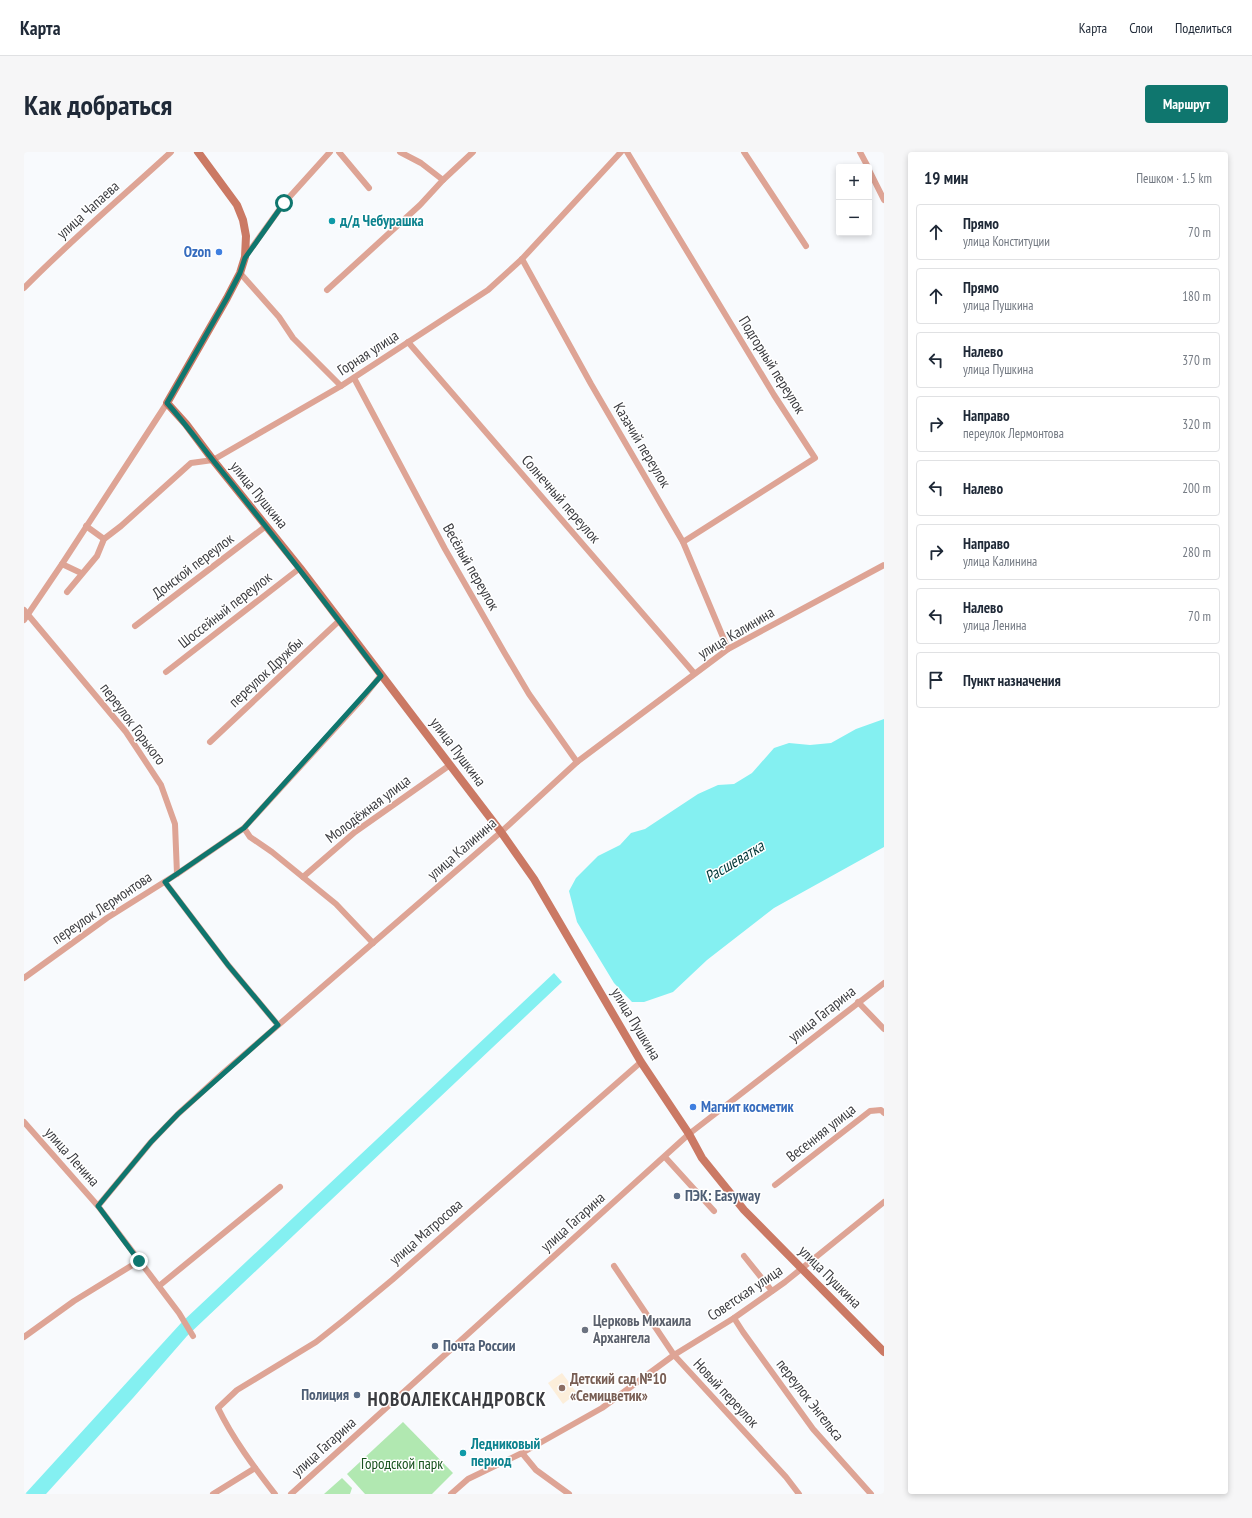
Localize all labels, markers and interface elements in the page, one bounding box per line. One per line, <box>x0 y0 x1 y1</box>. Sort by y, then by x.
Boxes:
text: Карта <box>20 16 61 40</box>
text: Карта <box>1079 19 1107 37</box>
text: Слои <box>1129 19 1153 37</box>
text: Поделиться <box>1175 19 1232 37</box>
button: Маршрут <box>1145 85 1228 123</box>
text: Как добраться <box>24 86 172 123</box>
map controls <box>836 164 872 236</box>
button: + <box>836 164 872 200</box>
text: 19 мин <box>924 167 968 189</box>
text: Пешком · 1.5 km <box>1136 170 1212 187</box>
street label: улица Чапаева <box>52 176 123 243</box>
route start <box>275 194 293 212</box>
button: − <box>836 200 872 236</box>
place label: д/д Чебурашка <box>339 211 424 230</box>
text: Прямо <box>963 214 999 233</box>
marker: д/д Чебурашка <box>327 216 337 226</box>
icon: ahead <box>925 221 947 243</box>
text: 70 m <box>1188 224 1211 241</box>
text: улица Конституции <box>963 233 1050 250</box>
place label: Ozon <box>184 242 211 261</box>
marker: Ozon <box>214 247 224 257</box>
text: Прямо <box>963 278 999 297</box>
icon: ahead <box>925 285 947 307</box>
text: 180 m <box>1182 288 1211 305</box>
text: улица Пушкина <box>963 297 1033 314</box>
street label: Подгорный переулок <box>735 312 810 417</box>
street label: Горная улица <box>334 326 402 379</box>
text: Налево <box>963 342 1003 361</box>
icon: left <box>925 349 947 371</box>
text: 370 m <box>1182 352 1211 369</box>
text: улица Пушкина <box>963 361 1033 378</box>
street label: Казачий переулок <box>610 399 675 491</box>
text: Направо <box>963 406 1010 425</box>
icon: right <box>925 413 947 435</box>
text: 320 m <box>1182 416 1211 433</box>
text: переулок Лермонтова <box>963 425 1064 442</box>
street label: Солнечный переулок <box>518 451 605 547</box>
street label: улица Пушкина <box>226 457 292 532</box>
icon: left <box>925 477 947 499</box>
text: Налево <box>963 479 1003 498</box>
text: 200 m <box>1182 480 1211 497</box>
street label: Весёлый переулок <box>439 520 504 614</box>
street label: Донской переулок <box>148 529 237 602</box>
text: Направо <box>963 534 1010 553</box>
icon: right <box>925 541 947 563</box>
text: 280 m <box>1182 544 1211 561</box>
text: улица Калинина <box>963 553 1037 570</box>
street label: Шоссейный переулок <box>174 567 275 652</box>
text: Налево <box>963 598 1003 617</box>
street label: улица Калинина <box>694 602 777 663</box>
icon: left <box>925 605 947 627</box>
text: 70 m <box>1188 608 1211 625</box>
text: улица Ленина <box>963 617 1027 634</box>
street label: переулок Дружбы <box>225 632 307 711</box>
icon: arrive <box>925 669 947 691</box>
text: Пункт назначения <box>963 671 1061 690</box>
street label: переулок Горького <box>96 679 170 768</box>
street label: улица Пушкина <box>426 714 490 790</box>
street label: Молодёжная улица <box>321 770 414 847</box>
street label: улица Калинина <box>423 813 500 884</box>
water label: Расшеватка <box>701 835 769 886</box>
street label: переулок Лермонтова <box>48 867 155 948</box>
street label: улица Гагарина <box>784 981 859 1046</box>
street label: улица Пушкина <box>607 984 666 1063</box>
place label: Магнит косметик <box>701 1097 795 1116</box>
street label: Весенняя улица <box>782 1100 859 1166</box>
marker: Магнит косметик <box>688 1102 698 1112</box>
street label: улица Ленина <box>41 1123 104 1190</box>
place label: ПЭК: Easyway <box>685 1186 761 1205</box>
street label: улица Гагарина <box>537 1188 609 1255</box>
marker: ПЭК: Easyway <box>672 1191 682 1201</box>
street label: улица Матросова <box>385 1195 466 1269</box>
street label: улица Пушкина <box>795 1241 866 1312</box>
route end <box>130 1252 148 1270</box>
street label: Советская улица <box>704 1260 786 1325</box>
place label: Церковь Михаила Архангела <box>592 1311 691 1347</box>
marker: Церковь Михаила Архангела <box>580 1325 590 1335</box>
place label: Почта России <box>443 1336 516 1355</box>
marker: Почта России <box>430 1341 440 1351</box>
street label: Новый переулок <box>690 1354 763 1431</box>
street label: переулок Энгельса <box>772 1355 848 1444</box>
place label: Детский сад №10 «Семицветик» <box>570 1369 667 1405</box>
marker: Детский сад №10 «Семицветик» <box>557 1383 567 1393</box>
place label: Полиция <box>301 1385 349 1404</box>
district label: НОВОАЛЕКСАНДРОВСК <box>367 1387 547 1411</box>
marker: Полиция <box>352 1390 362 1400</box>
street label: улица Гагарина <box>288 1413 360 1480</box>
place label: Ледниковый период <box>470 1434 540 1470</box>
marker: Ледниковый период <box>458 1448 468 1458</box>
park label: Городской парк <box>361 1454 443 1473</box>

